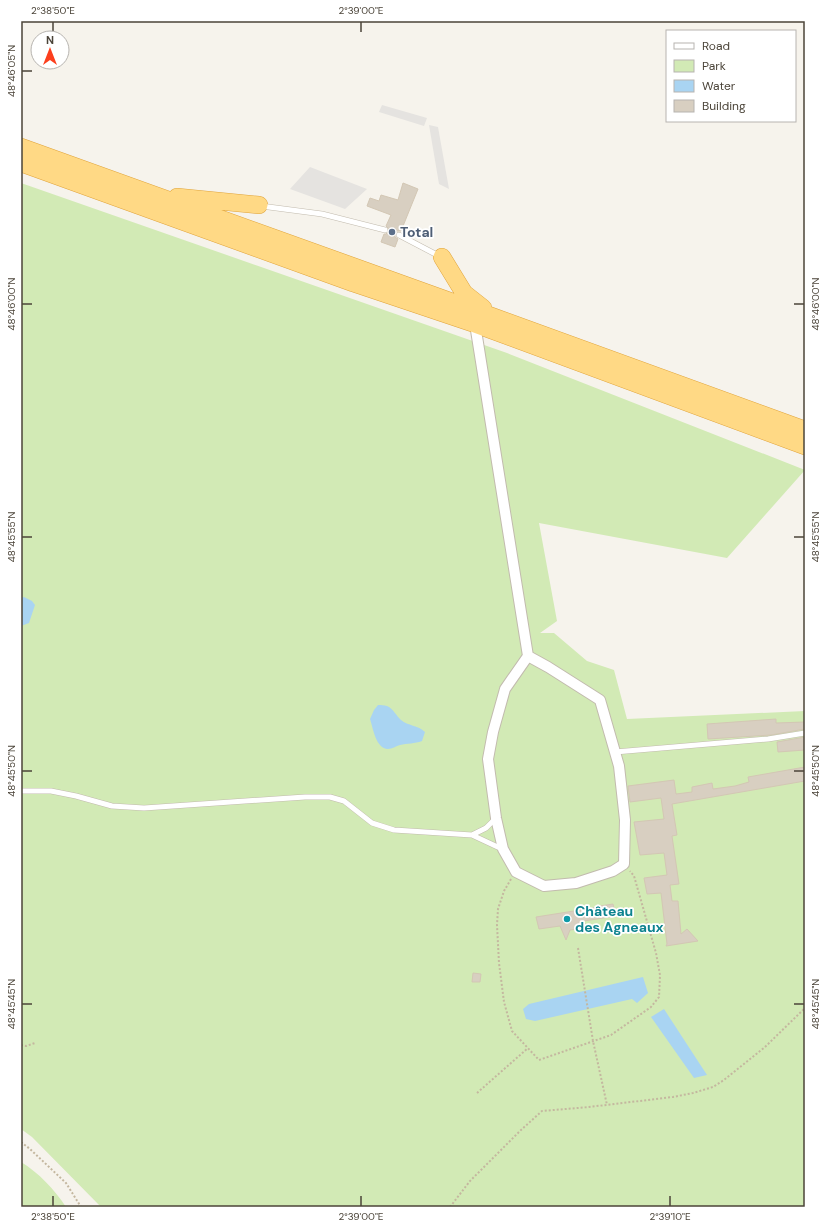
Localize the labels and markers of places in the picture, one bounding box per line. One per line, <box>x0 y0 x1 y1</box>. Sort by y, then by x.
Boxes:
place label: Total <box>400 223 433 241</box>
marker: Total <box>387 227 397 237</box>
place label: Château des Agneaux <box>575 902 664 936</box>
marker: Château des Agneaux <box>562 914 572 924</box>

